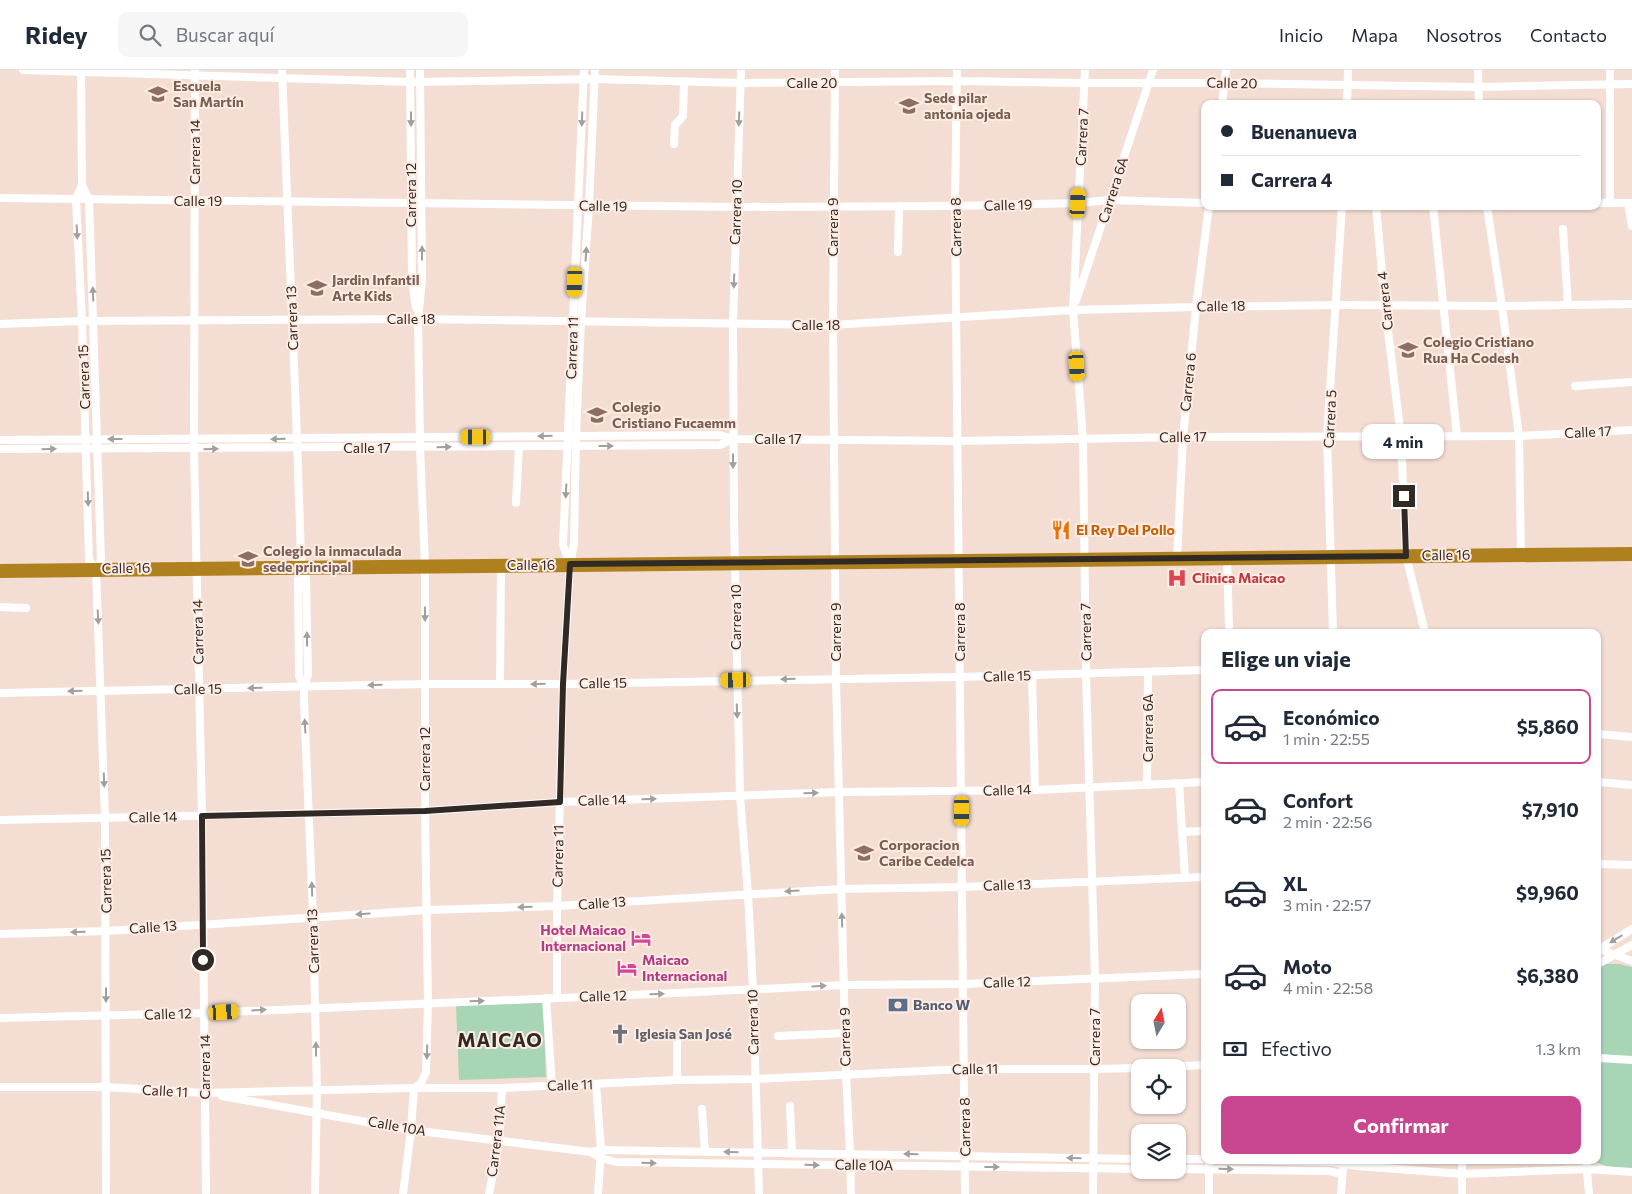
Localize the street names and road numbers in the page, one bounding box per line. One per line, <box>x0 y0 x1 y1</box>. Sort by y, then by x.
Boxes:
street label: Calle 20 <box>787 74 837 91</box>
street label: Calle 20 <box>1206 74 1258 91</box>
street label: Carrera 7 <box>1071 108 1092 166</box>
street label: Carrera 14 <box>186 119 203 185</box>
street label: Carrera 6A <box>1094 154 1131 225</box>
street label: Carrera 12 <box>402 163 419 227</box>
street label: Carrera 10 <box>726 179 745 245</box>
street label: Calle 19 <box>174 192 222 209</box>
street label: Calle 19 <box>983 195 1033 214</box>
street label: Calle 19 <box>579 197 627 214</box>
street label: Carrera 9 <box>824 197 841 257</box>
street label: Carrera 8 <box>946 197 965 257</box>
street label: Carrera 4 <box>1373 270 1396 331</box>
street label: Carrera 13 <box>282 285 301 351</box>
street label: Calle 18 <box>1197 297 1245 314</box>
street label: Calle 18 <box>387 310 435 327</box>
street label: Carrera 11 <box>562 316 581 380</box>
street label: Calle 18 <box>792 316 840 333</box>
street label: Carrera 15 <box>74 344 93 410</box>
street label: Carrera 6 <box>1176 352 1199 412</box>
street label: Carrera 5 <box>1319 389 1340 449</box>
street label: Calle 17 <box>1564 422 1612 441</box>
street label: Calle 17 <box>1159 428 1207 445</box>
street label: Calle 17 <box>754 430 802 447</box>
street label: Calle 17 <box>343 439 391 456</box>
street label: Calle 16 <box>1422 546 1470 563</box>
street label: Calle 16 <box>507 556 555 573</box>
street label: Calle 16 <box>102 559 150 576</box>
street label: Carrera 10 <box>727 584 744 650</box>
street label: Carrera 14 <box>188 599 207 665</box>
street label: Carrera 9 <box>827 602 844 662</box>
street label: Carrera 8 <box>951 602 968 662</box>
street label: Carrera 7 <box>1076 603 1095 661</box>
street label: Calle 15 <box>983 666 1031 685</box>
street label: Calle 15 <box>579 674 627 691</box>
street label: Calle 15 <box>174 680 222 697</box>
street label: Carrera 6A <box>1139 693 1156 762</box>
street label: Carrera 12 <box>416 727 433 791</box>
street label: Calle 14 <box>982 780 1032 799</box>
street label: Calle 14 <box>577 790 627 809</box>
street label: Calle 14 <box>129 808 178 825</box>
street label: Carrera 11 <box>548 825 567 887</box>
street label: Carrera 15 <box>96 848 115 914</box>
street label: Calle 13 <box>983 875 1031 894</box>
street label: Calle 13 <box>577 892 627 913</box>
street label: Carrera 13 <box>303 908 322 974</box>
street label: Calle 13 <box>128 916 178 937</box>
street label: Calle 12 <box>983 972 1031 991</box>
street label: Calle 12 <box>579 986 627 1005</box>
street label: Carrera 10 <box>743 989 762 1055</box>
street label: Calle 12 <box>144 1004 192 1023</box>
street label: Carrera 9 <box>835 1007 854 1067</box>
street label: Carrera 7 <box>1086 1008 1103 1066</box>
street label: Carrera 14 <box>196 1034 213 1100</box>
street label: Calle 11 <box>952 1060 998 1077</box>
street label: Calle 11 <box>547 1075 593 1094</box>
street label: Calle 11 <box>142 1081 188 1100</box>
street label: Carrera 8 <box>955 1097 974 1157</box>
street label: Carrera 11A <box>483 1104 508 1178</box>
street label: Calle 10A <box>367 1112 428 1139</box>
street label: Calle 10A <box>835 1155 894 1174</box>

